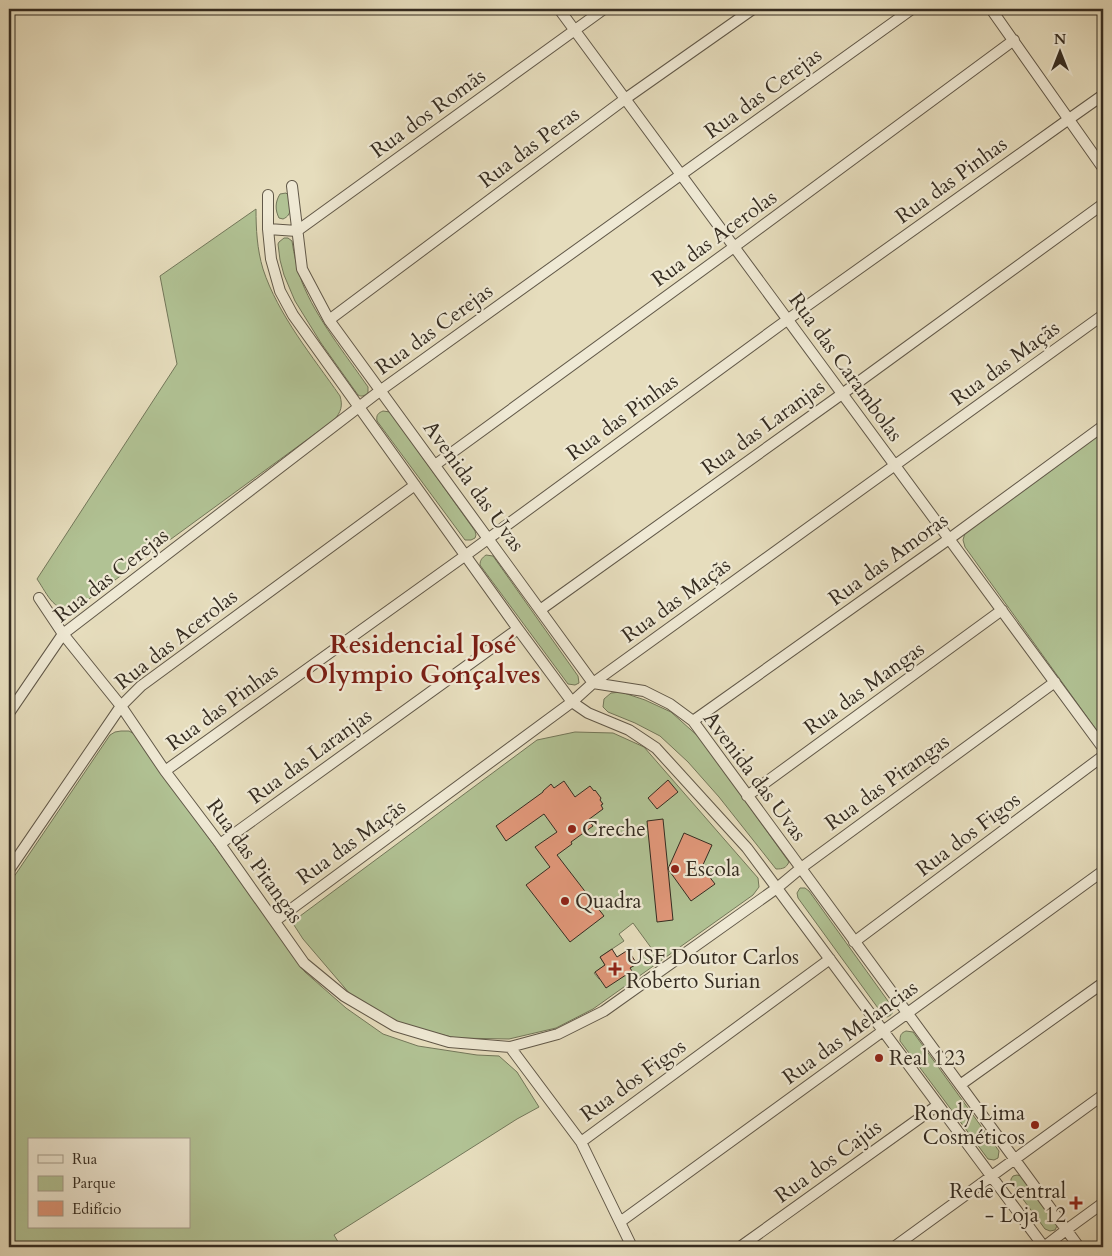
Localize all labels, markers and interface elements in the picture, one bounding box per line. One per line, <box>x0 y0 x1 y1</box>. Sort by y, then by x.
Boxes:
north arrow <box>1034 28 1084 78</box>
text: N <box>1054 30 1066 49</box>
street label: Rua das Cerejas <box>699 41 828 146</box>
street label: Rua dos Romãs <box>365 62 492 165</box>
street label: Rua das Peras <box>473 100 586 195</box>
street label: Rua das Pinhas <box>890 130 1013 231</box>
street label: Rua das Acerolas <box>646 183 783 294</box>
street label: Rua das Cerejas <box>370 277 499 382</box>
street label: Rua das Carambolas <box>782 287 909 448</box>
street label: Rua das Maçãs <box>945 314 1066 413</box>
street label: Rua das Pinhas <box>561 367 684 468</box>
street label: Rua das Laranjas <box>696 373 831 482</box>
street label: Avenida das Uvas <box>416 415 531 558</box>
street label: Rua das Amoras <box>823 506 954 613</box>
street label: Rua das Cerejas <box>48 521 175 629</box>
street label: Rua das Maçãs <box>616 551 737 650</box>
street label: Rua das Acerolas <box>109 582 244 696</box>
district label: Residencial José Olympio Gonçalves <box>305 627 541 692</box>
street label: Rua das Mangas <box>798 635 930 742</box>
street label: Rua das Pinhas <box>161 657 284 758</box>
street label: Rua das Laranjas <box>243 702 378 811</box>
street label: Avenida das Uvas <box>696 705 813 847</box>
street label: Rua das Pitangas <box>819 727 956 837</box>
street label: Rua dos Figos <box>910 786 1027 883</box>
street label: Rua das Pitangas <box>200 793 310 930</box>
street label: Rua das Maçãs <box>291 793 412 892</box>
place label: Creche <box>582 815 646 844</box>
marker: Creche <box>566 823 578 835</box>
place label: Escola <box>685 855 740 884</box>
marker: Escola <box>669 863 681 875</box>
place label: Quadra <box>575 887 642 916</box>
marker: Quadra <box>559 895 571 907</box>
place label: USF Doutor Carlos Roberto Surian <box>626 943 799 996</box>
marker: USF Doutor Carlos Roberto Surian <box>608 962 622 976</box>
street label: Rua das Melancias <box>777 973 924 1091</box>
street label: Rua dos Figos <box>575 1032 692 1129</box>
place label: Real 123 <box>889 1044 965 1073</box>
marker: Real 123 <box>873 1052 885 1064</box>
place label: Rondy Lima Cosméticos <box>914 1099 1025 1152</box>
street label: Rua dos Cajús <box>769 1113 888 1210</box>
marker: Rondy Lima Cosméticos <box>1029 1119 1041 1131</box>
legend <box>28 1138 190 1228</box>
text: Rua <box>72 1149 98 1169</box>
text: Parque <box>72 1173 116 1193</box>
place label: Rede Central - Loja 12 <box>949 1177 1066 1230</box>
marker: Rede Central - Loja 12 <box>1070 1197 1082 1209</box>
text: Edifício <box>72 1199 121 1219</box>

